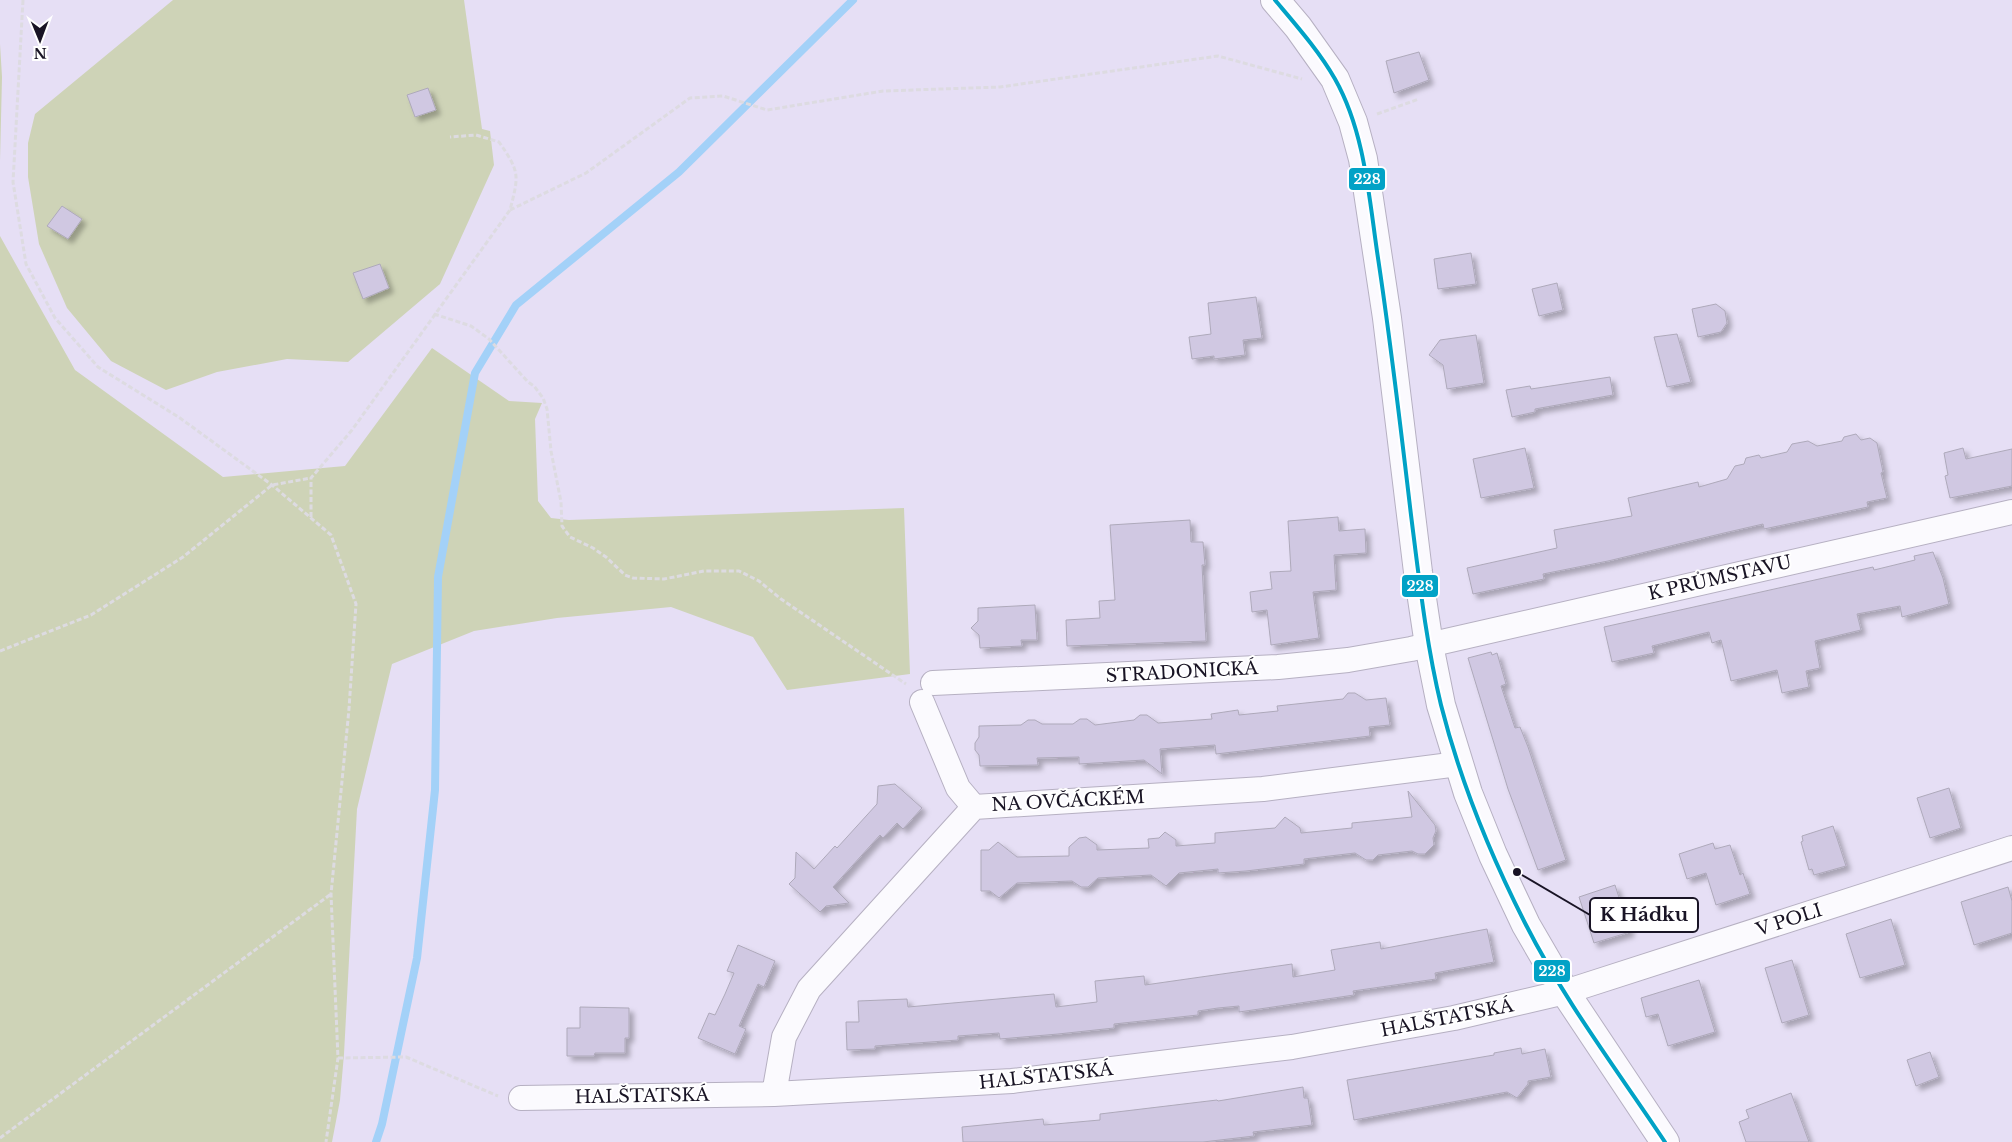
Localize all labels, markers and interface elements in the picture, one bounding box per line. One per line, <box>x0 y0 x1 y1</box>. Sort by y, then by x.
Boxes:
north arrow <box>15 15 65 65</box>
text: N <box>33 44 47 62</box>
line badge: 228 <box>1348 167 1386 191</box>
text: 228 <box>1353 170 1381 188</box>
street label: K PRŮMSTAVU <box>1646 550 1794 605</box>
line badge: 228 <box>1401 574 1439 598</box>
text: 228 <box>1406 577 1434 595</box>
street label: STRADONICKÁ <box>1105 656 1260 687</box>
street label: NA OVČÁCKÉM <box>991 785 1145 816</box>
callout: K Hádku <box>1590 898 1698 932</box>
street label: V POLI <box>1752 899 1825 941</box>
text: K Hádku <box>1600 903 1689 926</box>
line badge: 228 <box>1533 959 1571 983</box>
text: 228 <box>1538 962 1566 980</box>
street label: HALŠTATSKÁ <box>1379 993 1516 1042</box>
street label: HALŠTATSKÁ <box>978 1057 1115 1094</box>
street label: HALŠTATSKÁ <box>574 1083 711 1108</box>

